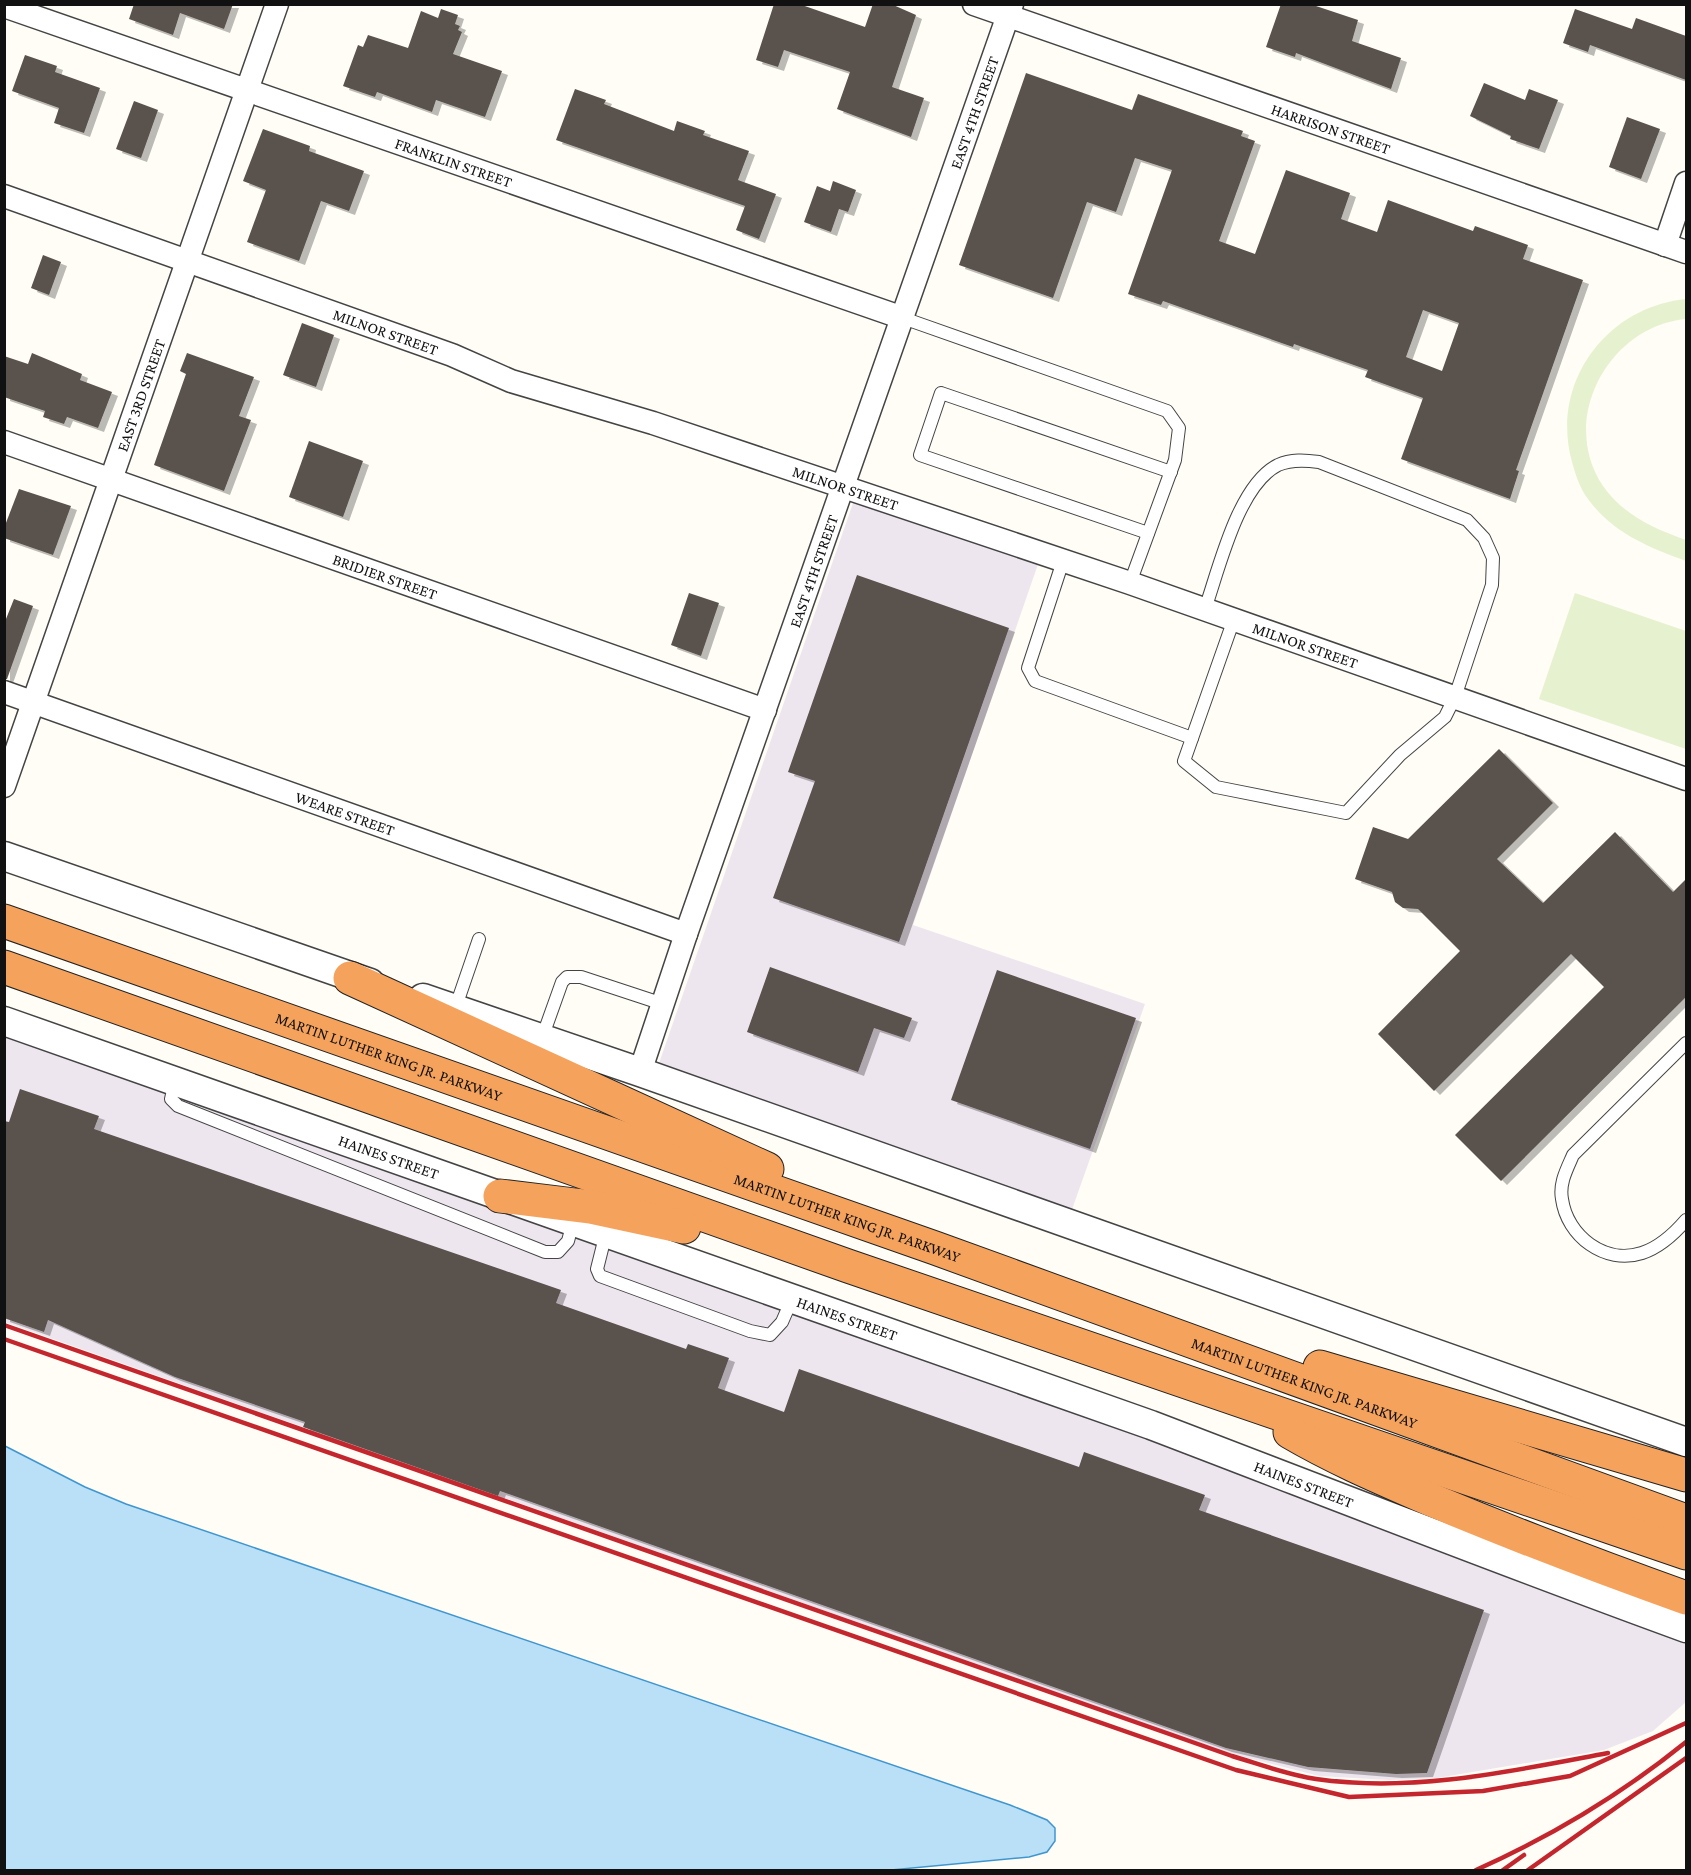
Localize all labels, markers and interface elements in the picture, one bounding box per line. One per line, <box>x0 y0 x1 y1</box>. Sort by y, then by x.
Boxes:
street label: EAST 4TH STREET <box>946 54 1002 171</box>
street label: HARRISON STREET <box>1269 100 1393 157</box>
street label: FRANKLIN STREET <box>393 134 515 190</box>
street label: MILNOR STREET <box>331 305 441 358</box>
street label: EAST 3RD STREET <box>113 336 168 454</box>
street label: MILNOR STREET <box>791 462 901 513</box>
street label: EAST 4TH STREET <box>786 512 841 630</box>
street label: BRIDIER STREET <box>331 550 440 603</box>
street label: MILNOR STREET <box>1251 618 1360 671</box>
street label: WEARE STREET <box>293 788 397 839</box>
street label: MARTIN LUTHER KING JR. PARKWAY <box>273 1009 505 1104</box>
street label: HAINES STREET <box>336 1131 442 1182</box>
street label: MARTIN LUTHER KING JR. PARKWAY <box>732 1170 964 1265</box>
street label: HAINES STREET <box>795 1293 900 1344</box>
street label: MARTIN LUTHER KING JR. PARKWAY <box>1189 1334 1420 1431</box>
street label: HAINES STREET <box>1252 1457 1356 1511</box>

